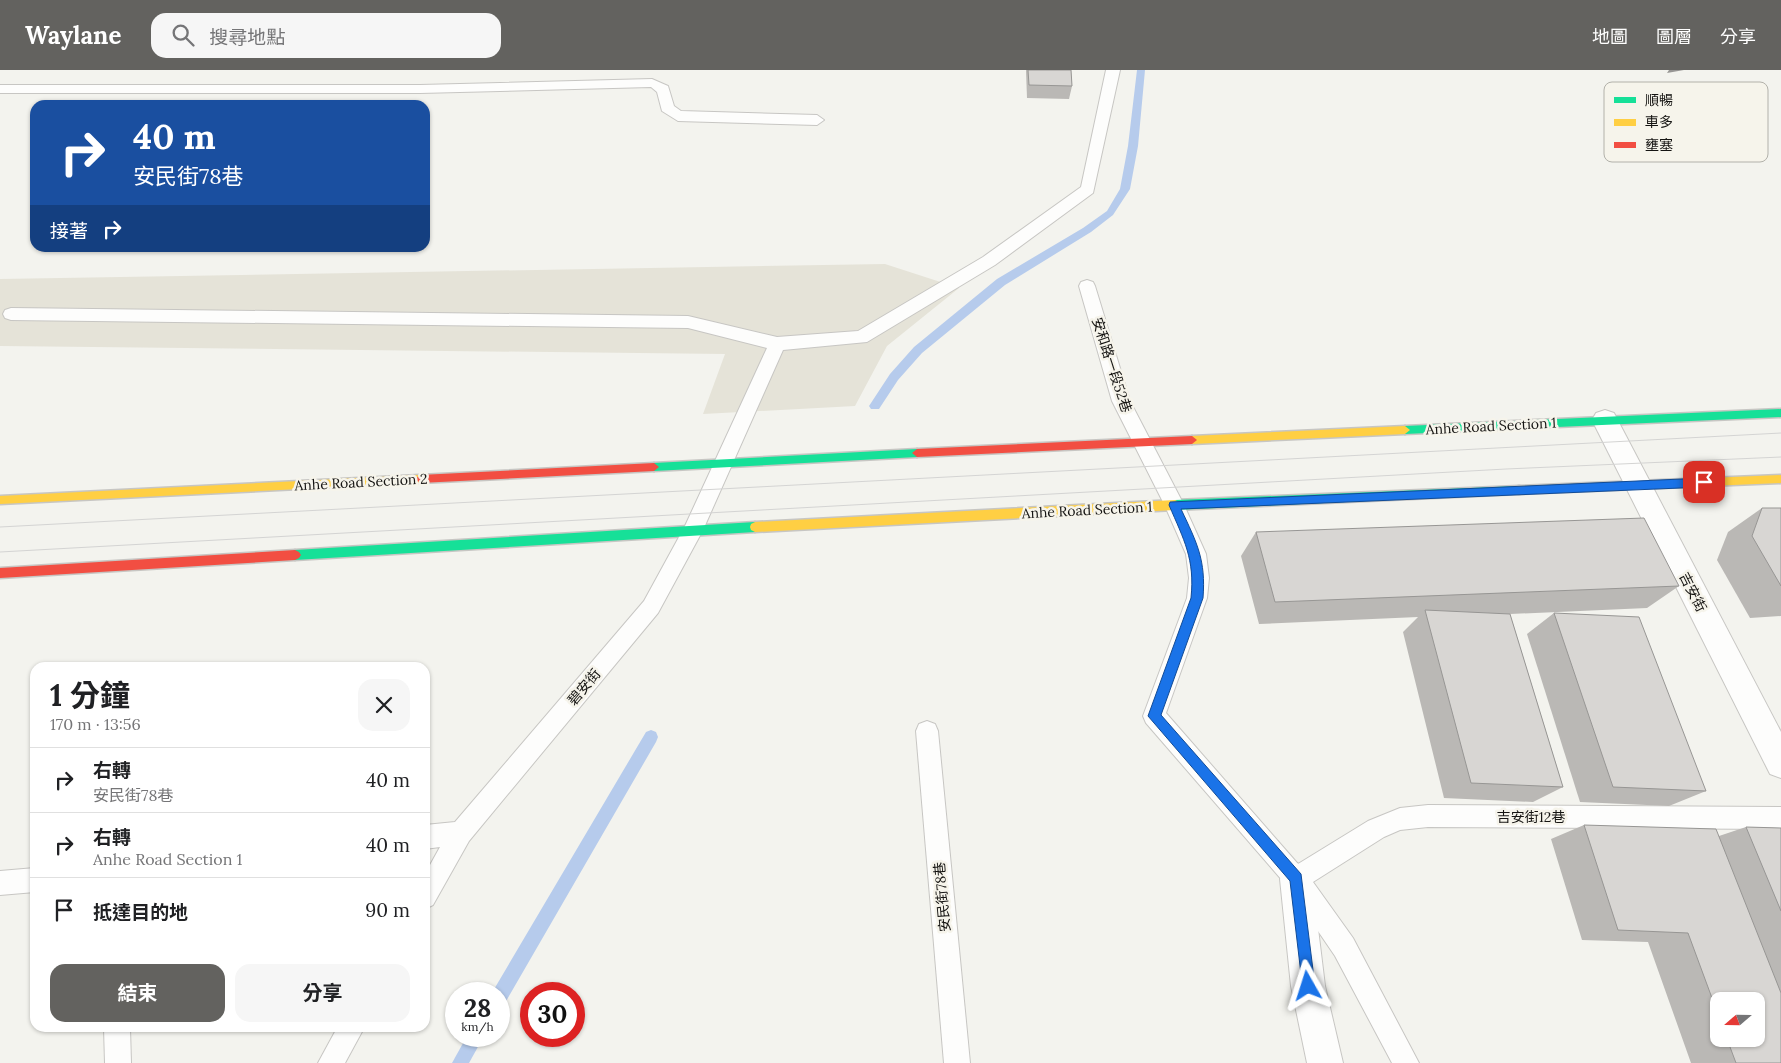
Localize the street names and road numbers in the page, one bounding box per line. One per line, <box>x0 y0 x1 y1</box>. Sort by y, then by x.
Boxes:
street label: 安和路一段52巷 <box>1088 315 1136 415</box>
street label: Anhe Road Section 1 <box>1424 414 1557 438</box>
street label: Anhe Road Section 2 <box>293 470 428 495</box>
street label: Anhe Road Section 1 <box>1020 498 1153 522</box>
street label: 吉安街 <box>1675 569 1711 615</box>
street label: 碧安街 <box>564 665 604 709</box>
street label: 吉安街12巷 <box>1497 808 1565 826</box>
street label: 安民街78巷 <box>930 861 954 933</box>

